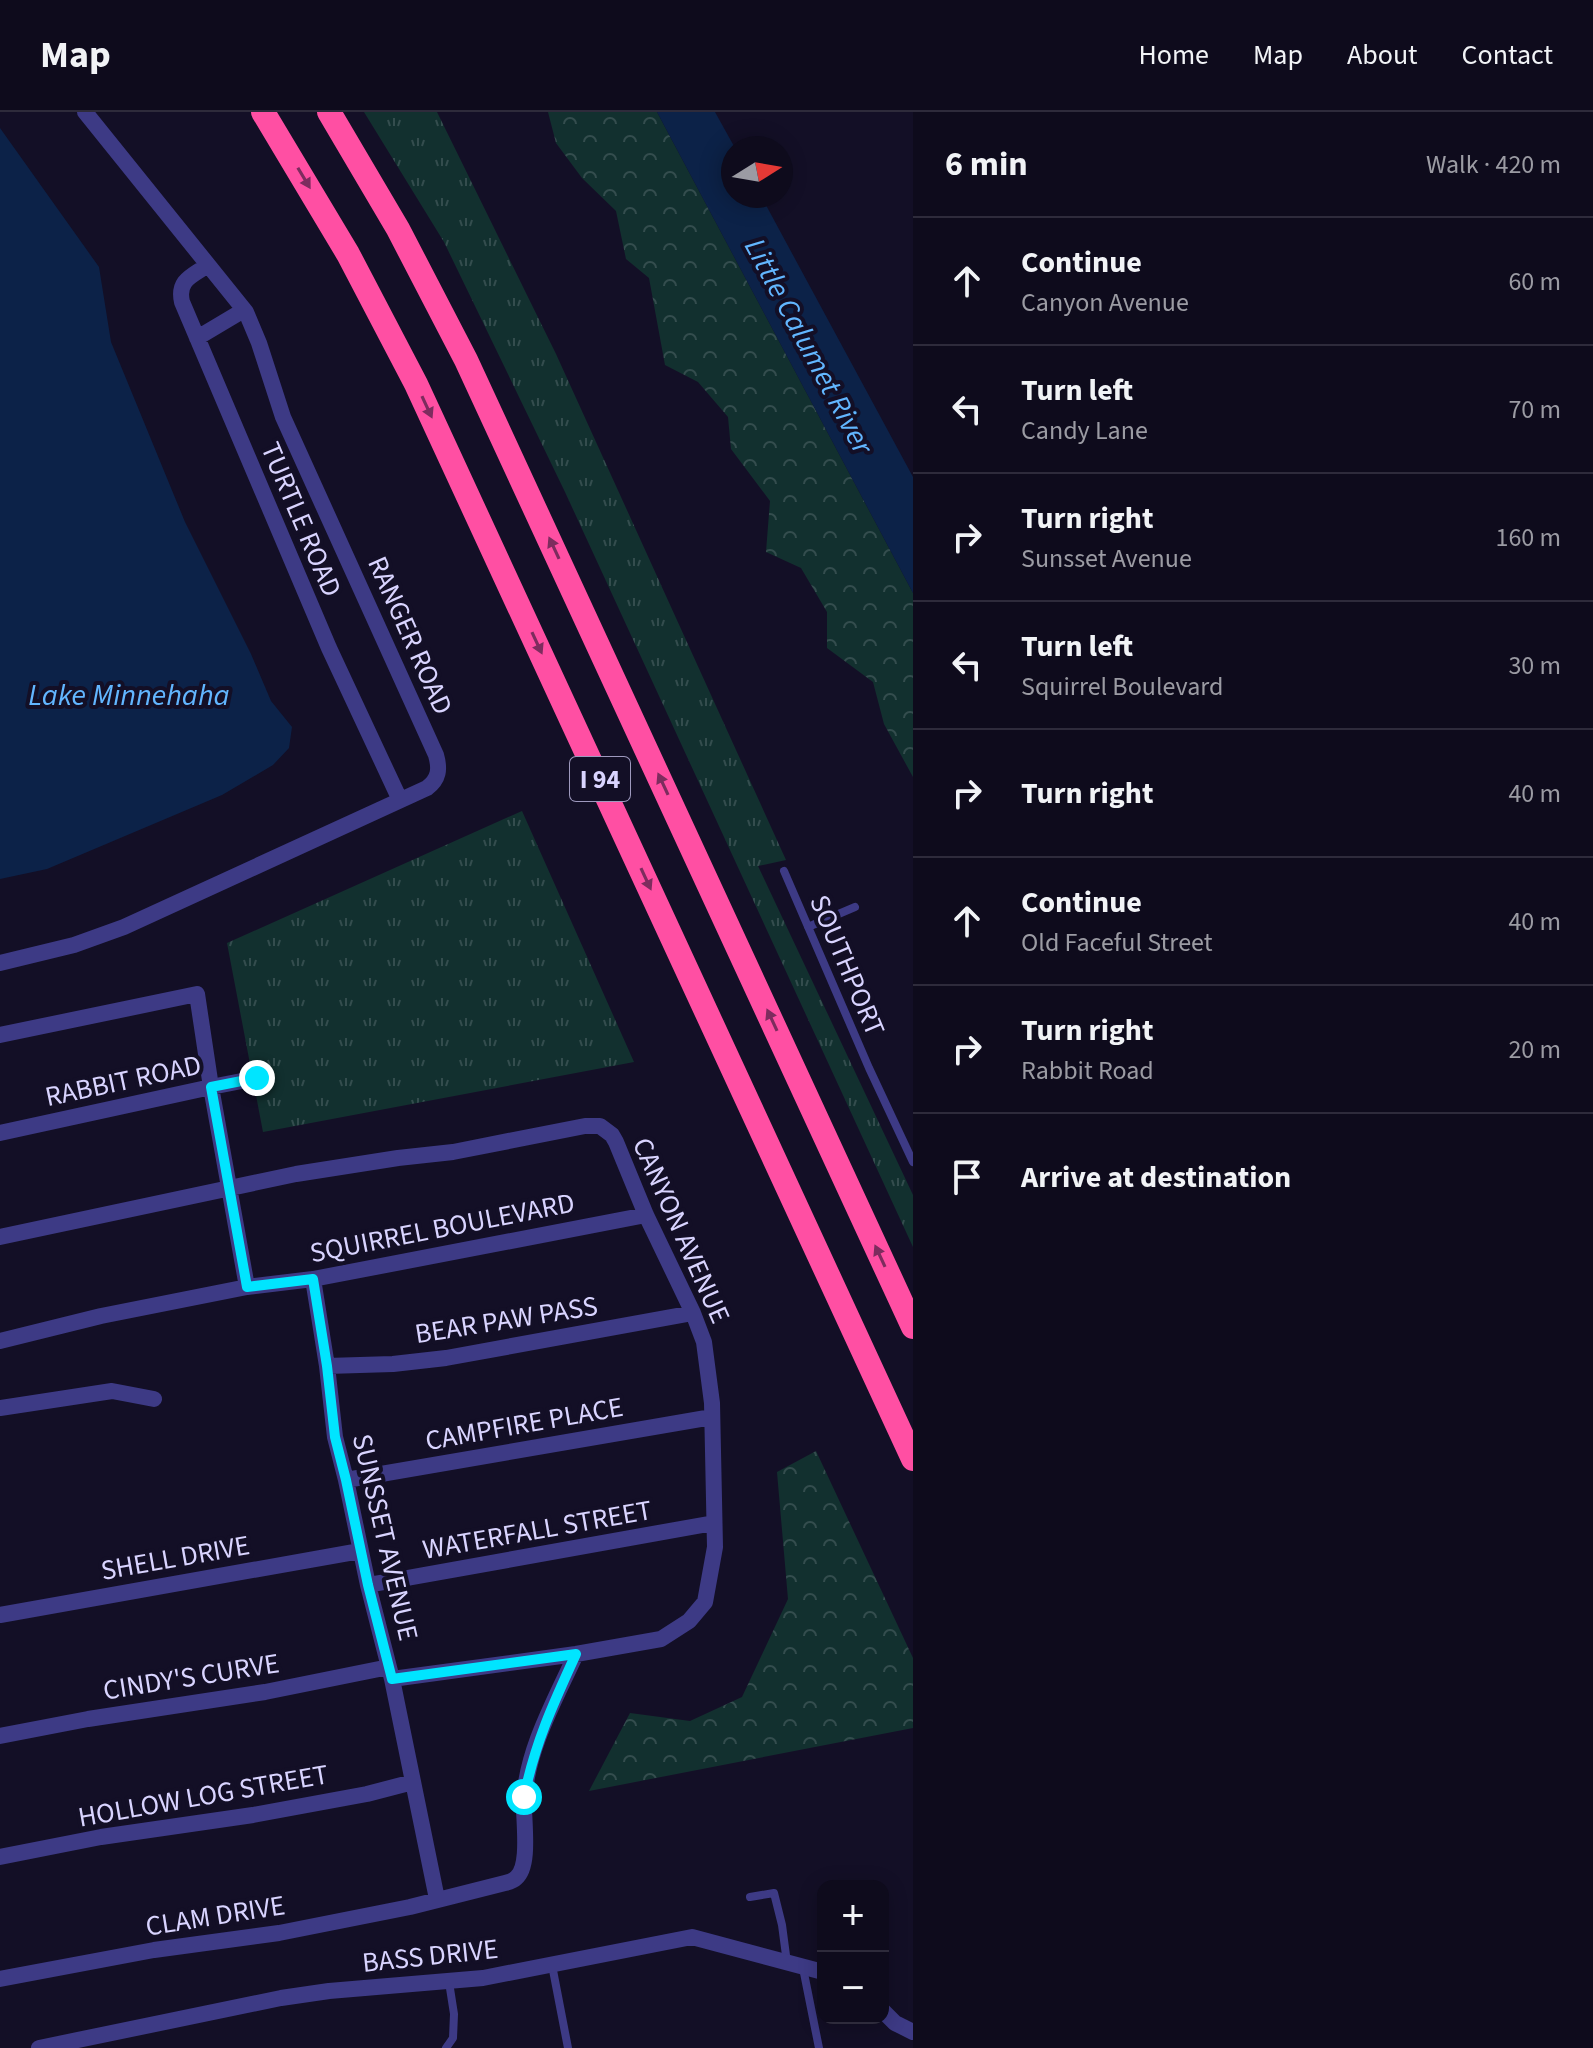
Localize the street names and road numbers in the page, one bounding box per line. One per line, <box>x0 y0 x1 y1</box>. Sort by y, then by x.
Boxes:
street label: TURTLE ROAD <box>251 436 352 603</box>
street label: RANGER ROAD <box>357 550 463 721</box>
road number: I 94 <box>570 757 630 801</box>
street label: SOUTHPORT <box>799 889 895 1042</box>
street label: RABBIT ROAD <box>41 1045 205 1117</box>
street label: CANYON AVENUE <box>622 1131 740 1330</box>
street label: SQUIRREL BOULEVARD <box>307 1183 578 1273</box>
street label: BEAR PAW PASS <box>412 1286 600 1354</box>
street label: CAMPFIRE PLACE <box>422 1387 626 1461</box>
street label: SUNSSET AVENUE <box>342 1430 428 1644</box>
street label: WATERFALL STREET <box>419 1490 655 1570</box>
street label: SHELL DRIVE <box>98 1525 253 1591</box>
street label: CINDY'S CURVE <box>100 1643 282 1711</box>
street label: HOLLOW LOG STREET <box>75 1754 332 1838</box>
street label: CLAM DRIVE <box>143 1885 288 1947</box>
street label: BASS DRIVE <box>360 1929 500 1983</box>

